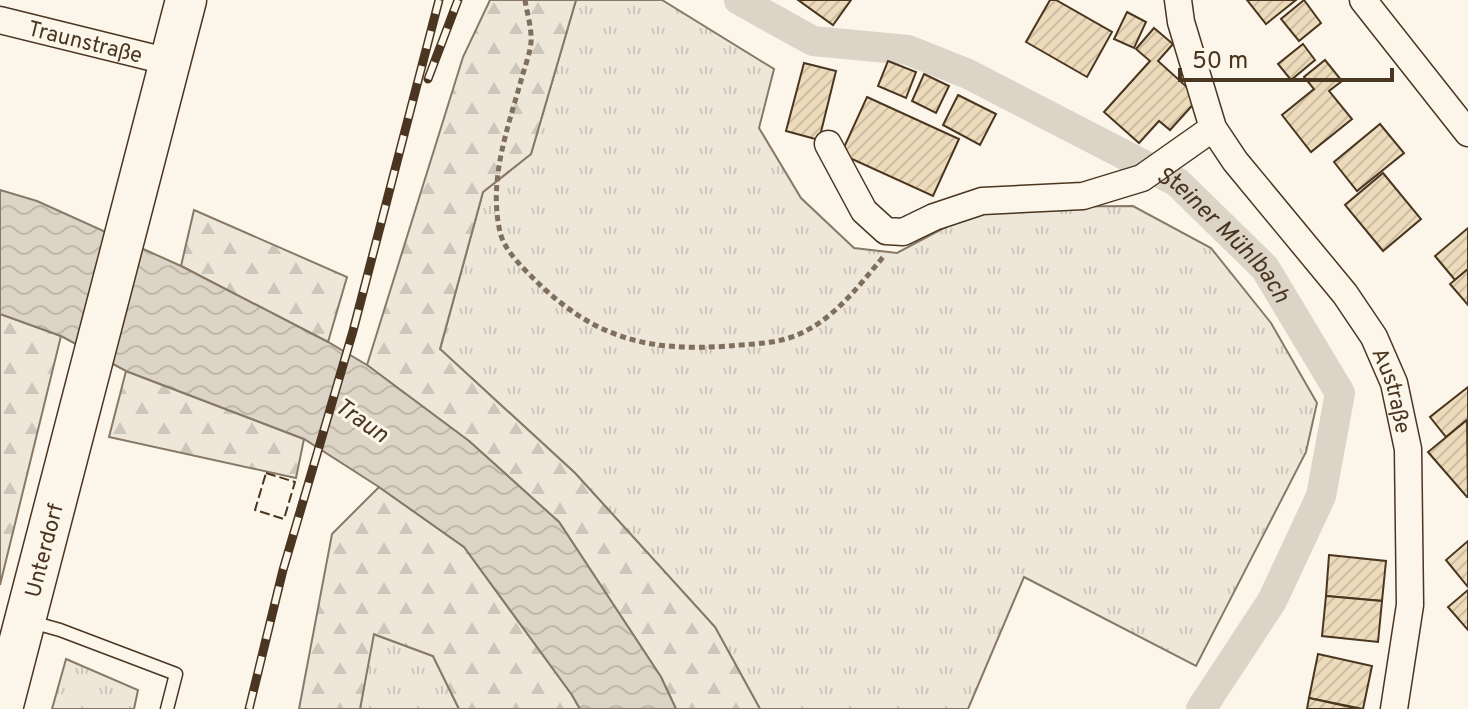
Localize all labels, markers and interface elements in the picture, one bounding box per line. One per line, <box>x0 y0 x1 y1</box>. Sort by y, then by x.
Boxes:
street label: Traunstraße <box>25 16 145 71</box>
scale bar <box>1180 32 1392 82</box>
text: 50 m <box>1192 47 1248 77</box>
water label: Steiner Mühlbach <box>1151 161 1296 309</box>
street label: Austraße <box>1364 344 1415 436</box>
water label: Traun <box>328 392 394 451</box>
street label: Unterdorf <box>20 501 71 601</box>

